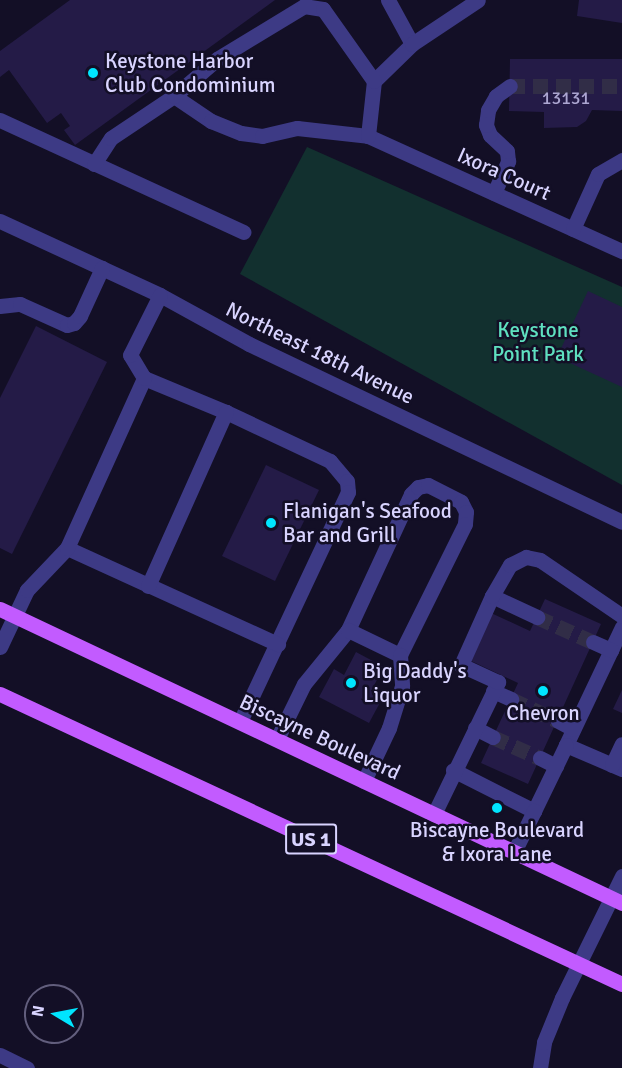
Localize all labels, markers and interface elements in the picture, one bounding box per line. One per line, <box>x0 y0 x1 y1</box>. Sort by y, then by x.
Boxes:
place label: Keystone Harbor Club Condominium <box>105 48 276 98</box>
marker: Keystone Harbor Club Condominium <box>86 66 100 80</box>
house number: 13131 <box>542 87 590 109</box>
street label: Ixora Court <box>453 142 555 206</box>
street label: Northeast 18th Avenue <box>222 296 418 410</box>
park label: Keystone Point Park <box>492 317 584 367</box>
place label: Flanigan's Seafood Bar and Grill <box>283 498 452 548</box>
marker: Flanigan's Seafood Bar and Grill <box>264 516 278 530</box>
place label: Big Daddy's Liquor <box>363 658 467 708</box>
marker: Big Daddy's Liquor <box>344 676 358 690</box>
marker: Chevron <box>536 684 550 698</box>
street label: Biscayne Boulevard <box>236 689 404 785</box>
place label: Chevron <box>506 700 580 726</box>
marker: Biscayne Boulevard & Ixora Lane <box>490 801 504 815</box>
place label: Biscayne Boulevard & Ixora Lane <box>410 817 584 867</box>
road number: US 1 <box>284 822 338 856</box>
north arrow <box>24 984 84 1044</box>
text: N <box>27 1004 49 1018</box>

